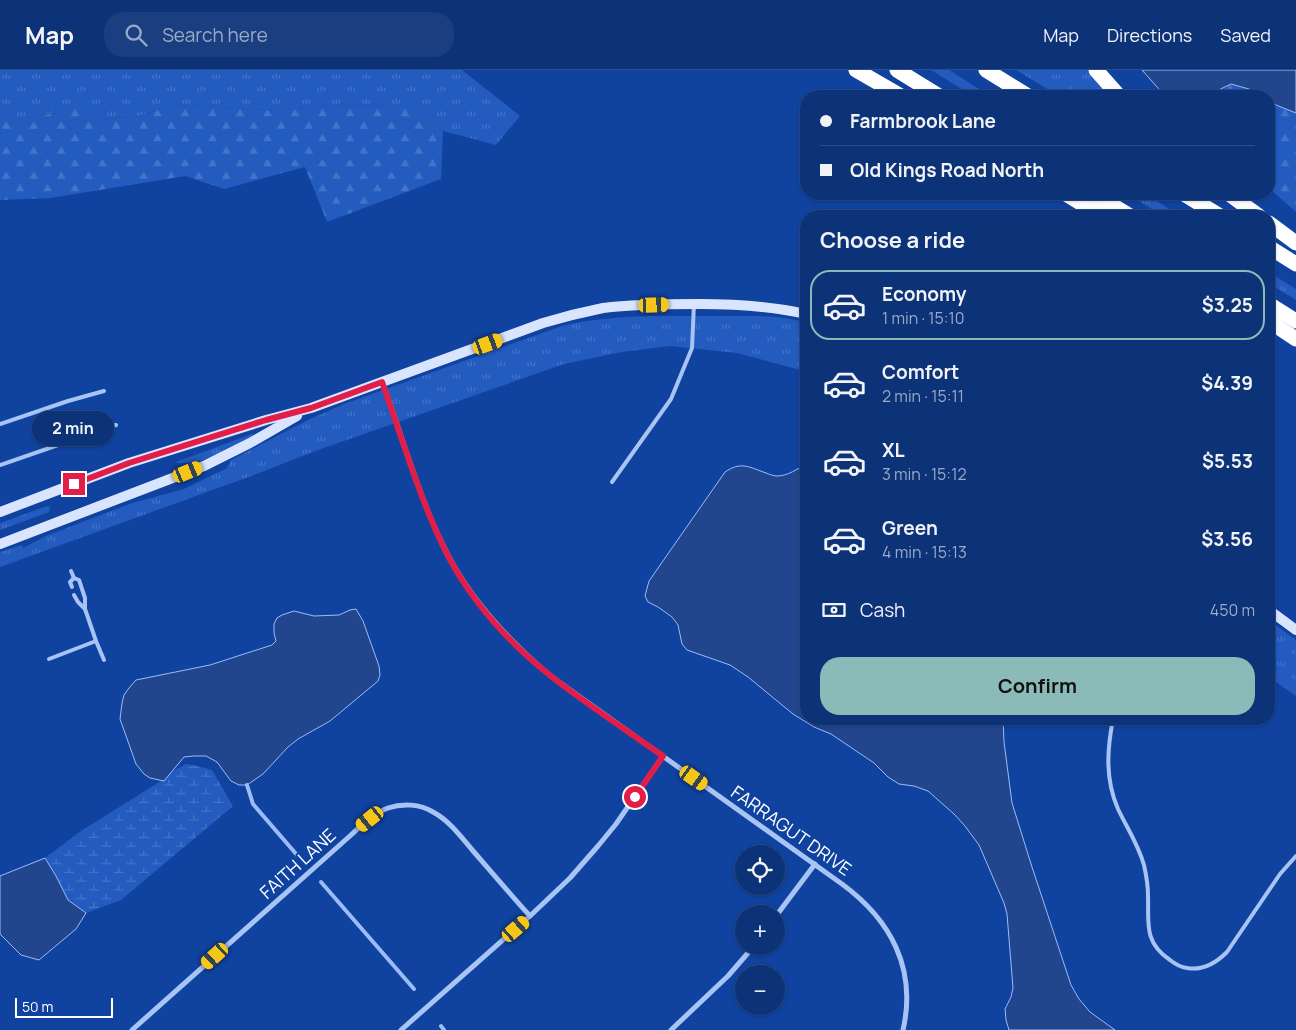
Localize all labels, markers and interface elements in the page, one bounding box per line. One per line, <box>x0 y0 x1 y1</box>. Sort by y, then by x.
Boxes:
search box <box>104 12 454 57</box>
text: Map <box>25 18 74 51</box>
icon: search <box>122 21 150 49</box>
text: Search here <box>162 22 268 48</box>
text: Map <box>1043 23 1079 47</box>
text: Directions <box>1107 23 1192 47</box>
text: Saved <box>1220 23 1271 47</box>
text: Farmbrook Lane <box>850 108 996 134</box>
text: Old Kings Road North <box>850 157 1044 183</box>
text: Choose a ride <box>820 225 965 255</box>
text: Economy <box>882 281 966 307</box>
icon: car <box>822 283 867 328</box>
text: $3.25 <box>1202 292 1253 318</box>
car <box>638 297 669 313</box>
text: 1 min · 15:10 <box>882 307 965 329</box>
car <box>471 332 504 356</box>
text: Comfort <box>882 359 959 385</box>
icon: car <box>822 361 867 406</box>
text: $4.39 <box>1201 370 1253 396</box>
text: 2 min · 15:11 <box>882 385 964 407</box>
callout: 2 min <box>33 412 115 446</box>
text: 2 min <box>52 417 94 439</box>
text: XL <box>882 437 905 463</box>
icon: car <box>822 439 867 484</box>
text: $5.53 <box>1202 448 1253 474</box>
car <box>171 459 204 485</box>
text: 3 min · 15:12 <box>882 463 967 485</box>
route end <box>63 473 85 495</box>
text: Green <box>882 515 938 541</box>
icon: car <box>822 517 867 562</box>
text: $3.56 <box>1201 526 1253 552</box>
text: 4 min · 15:13 <box>882 541 967 563</box>
icon: cash <box>820 596 848 624</box>
text: Cash <box>860 597 905 623</box>
text: 450 m <box>1210 599 1255 621</box>
button: Confirm <box>820 657 1255 715</box>
car <box>677 763 710 793</box>
street label: FARRAGUT DRIVE <box>727 780 857 881</box>
route start <box>624 786 646 808</box>
car <box>353 804 386 834</box>
street label: FAITH LANE <box>254 823 340 904</box>
map controls <box>735 845 785 1015</box>
button: locate <box>735 845 785 895</box>
button: + <box>735 905 785 955</box>
car <box>499 913 532 945</box>
car <box>198 940 231 972</box>
button: − <box>735 965 785 1015</box>
scale bar <box>15 995 112 1018</box>
text: 50 m <box>22 997 53 1016</box>

